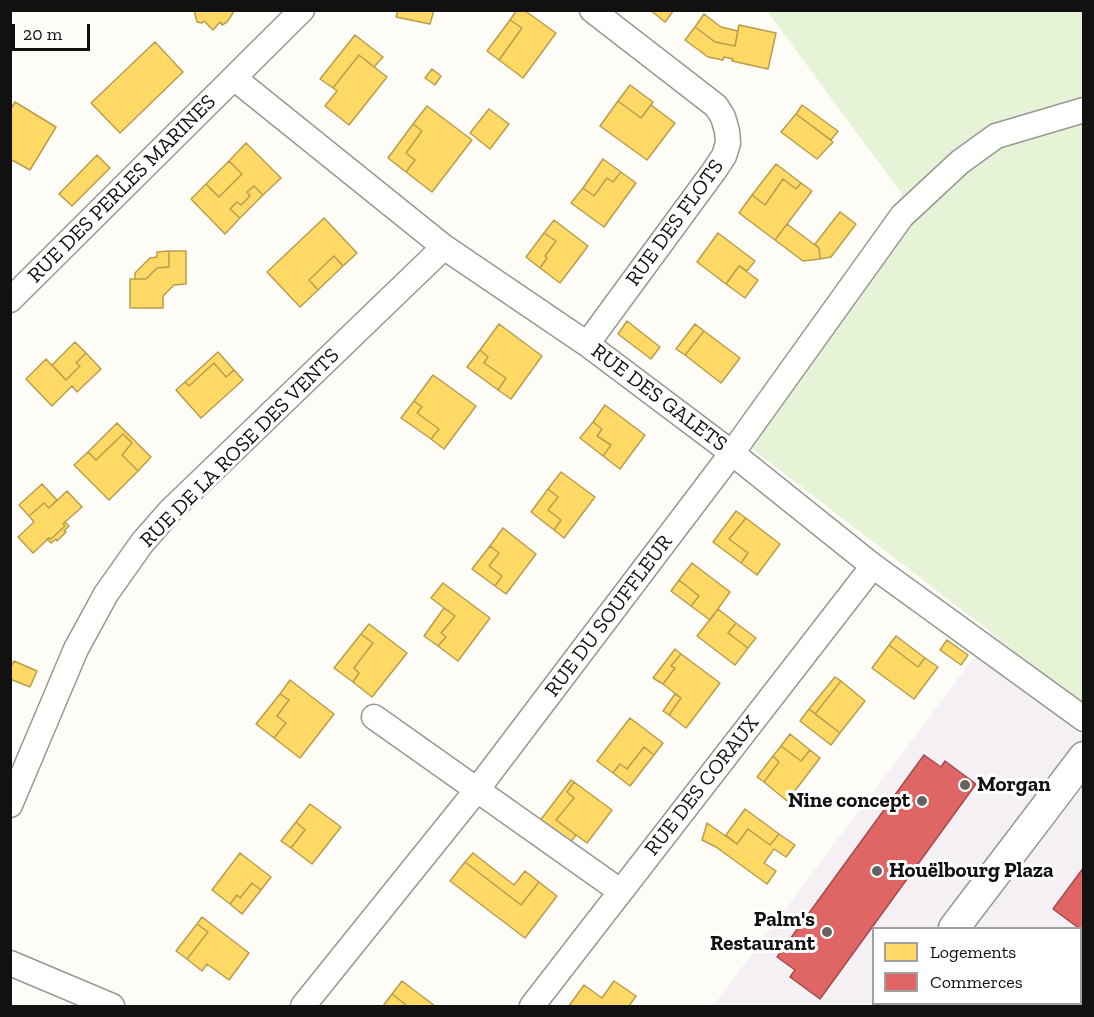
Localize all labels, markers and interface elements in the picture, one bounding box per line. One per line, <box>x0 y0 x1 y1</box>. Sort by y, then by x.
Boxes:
scale bar <box>15 12 93 50</box>
text: 20 m <box>23 23 62 45</box>
street label: RUE DES PERLES MARINES <box>23 90 221 288</box>
street label: RUE DES FLOTS <box>621 155 729 291</box>
street label: RUE DES GALETS <box>586 339 732 457</box>
street label: RUE DE LA ROSE DES VENTS <box>135 343 345 553</box>
street label: RUE DU SOUFFLEUR <box>540 530 678 702</box>
street label: RUE DES CORAUX <box>640 711 764 861</box>
place label: Morgan <box>977 772 1051 798</box>
marker: Morgan <box>958 778 972 792</box>
place label: Nine concept <box>788 788 910 814</box>
marker: Nine concept <box>915 794 929 808</box>
place label: Houëlbourg Plaza <box>889 858 1054 884</box>
marker: Houëlbourg Plaza <box>870 864 884 878</box>
place label: Palm's Restaurant <box>710 907 815 957</box>
marker: Palm's Restaurant <box>820 925 834 939</box>
legend <box>872 927 1082 1005</box>
text: Logements <box>930 941 1016 963</box>
text: Commerces <box>930 971 1023 993</box>

